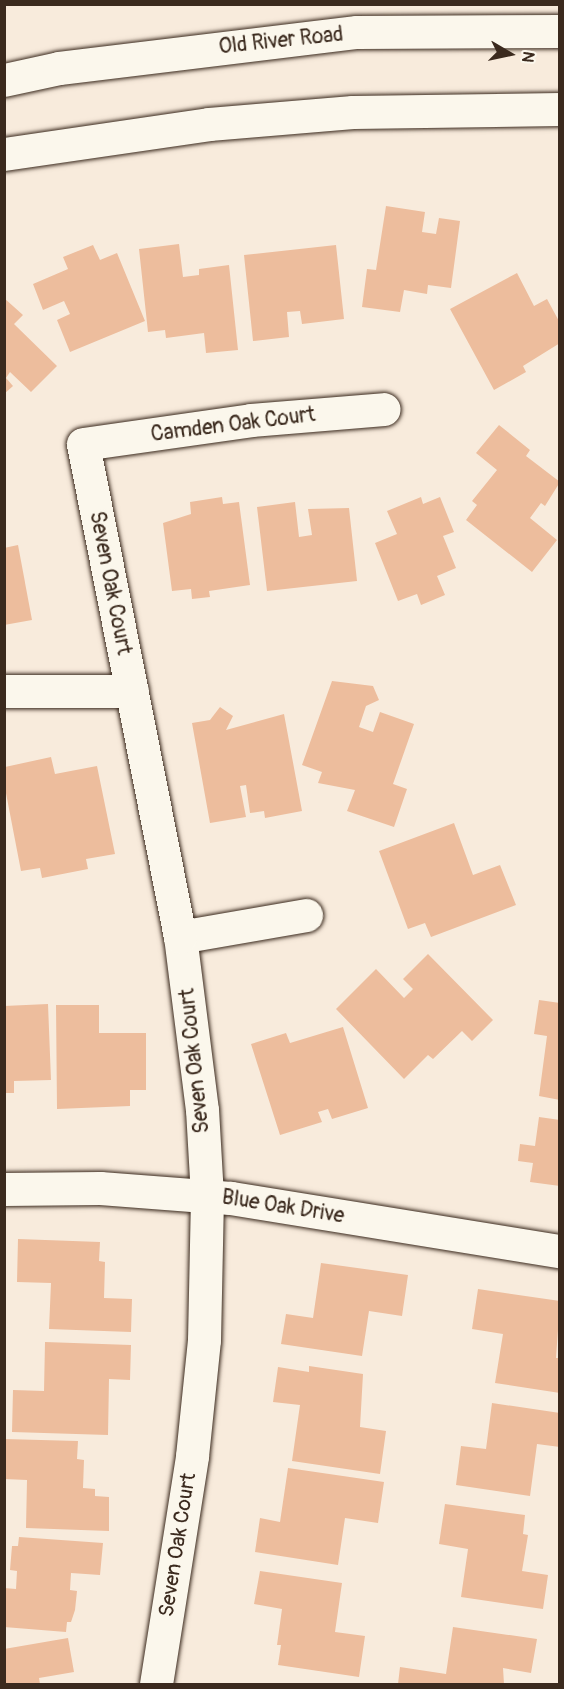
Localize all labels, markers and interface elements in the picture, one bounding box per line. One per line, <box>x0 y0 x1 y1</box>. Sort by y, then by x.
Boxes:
street label: Old River Road <box>217 22 345 60</box>
north arrow <box>480 24 540 84</box>
text: N <box>517 50 539 64</box>
street label: Camden Oak Court <box>149 402 317 448</box>
street label: Seven Oak Court <box>84 509 136 657</box>
street label: Seven Oak Court <box>175 987 215 1135</box>
street label: Blue Oak Drive <box>220 1185 346 1229</box>
street label: Seven Oak Court <box>154 1471 202 1619</box>

